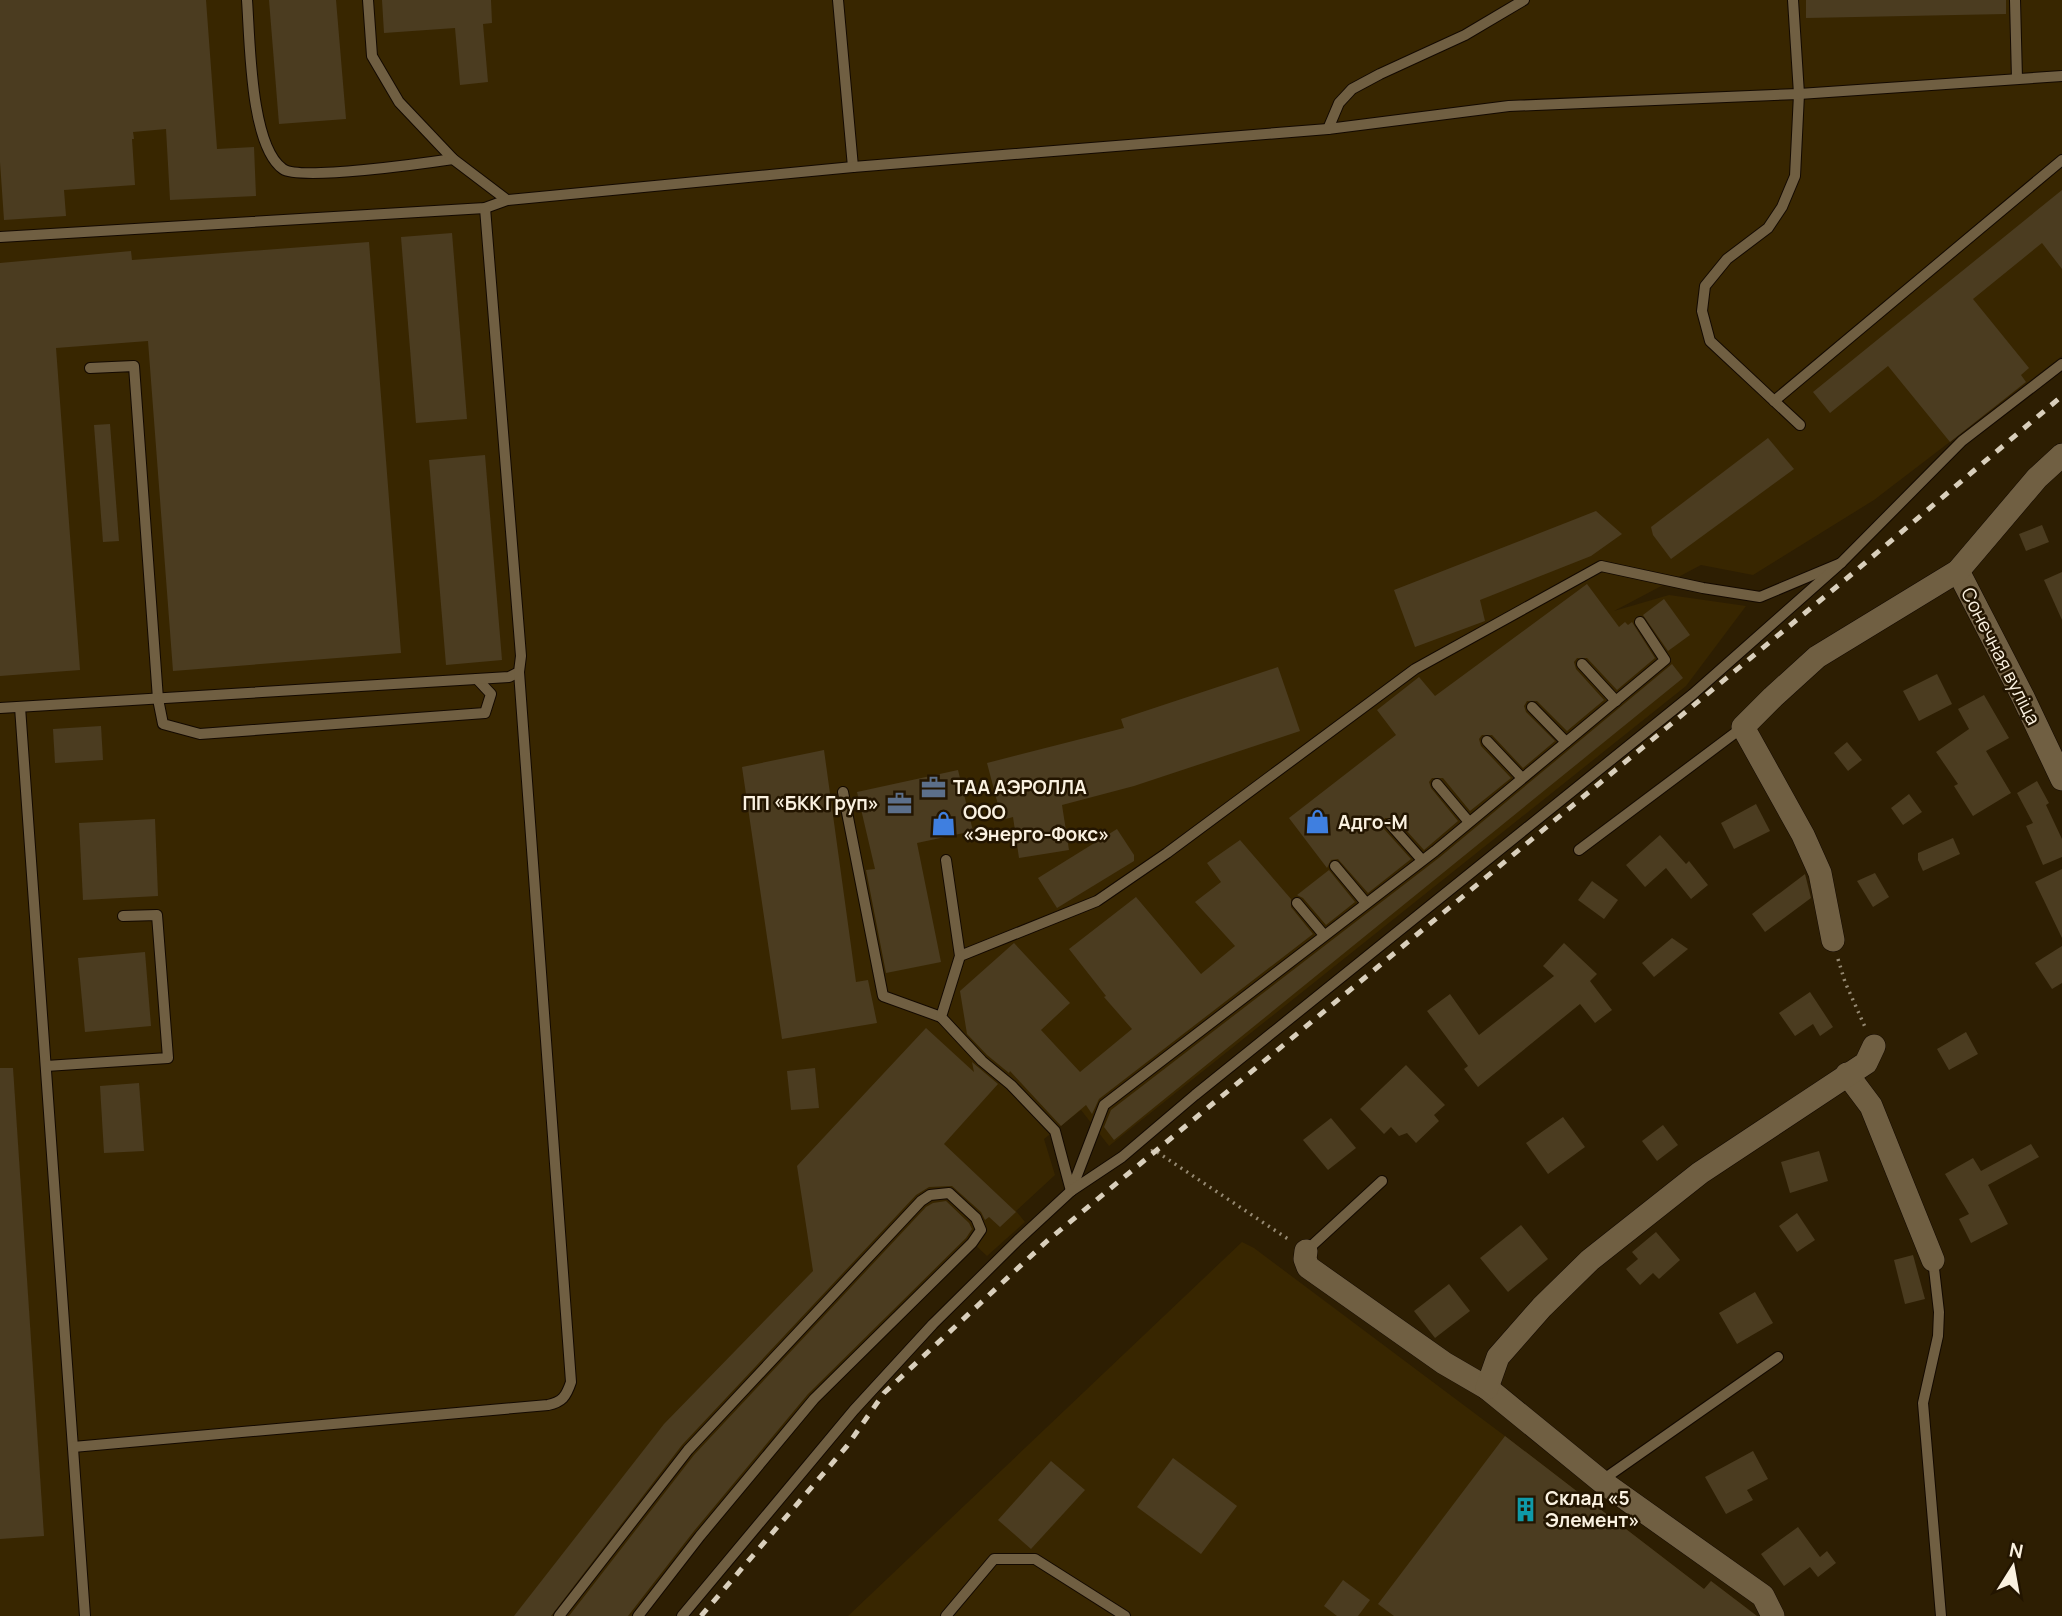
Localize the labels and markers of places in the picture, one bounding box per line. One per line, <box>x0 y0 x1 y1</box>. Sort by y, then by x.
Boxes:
office icon: ТАА АЭРОЛЛА <box>919 773 947 801</box>
place label: ТАА АЭРОЛЛА <box>953 774 1087 800</box>
office icon: ПП «БКК Груп» <box>885 789 913 817</box>
place label: ПП «БКК Груп» <box>742 790 879 816</box>
place label: ООО «Энерго-Фокс» <box>963 799 1109 847</box>
shop icon: Адго-М <box>1304 808 1332 836</box>
shop icon: ООО «Энерго-Фокс» <box>929 809 957 837</box>
place label: Адго-М <box>1338 809 1408 835</box>
place label: Склад «5 Элемент» <box>1545 1485 1640 1533</box>
building icon: Склад «5 Элемент» <box>1511 1495 1539 1523</box>

